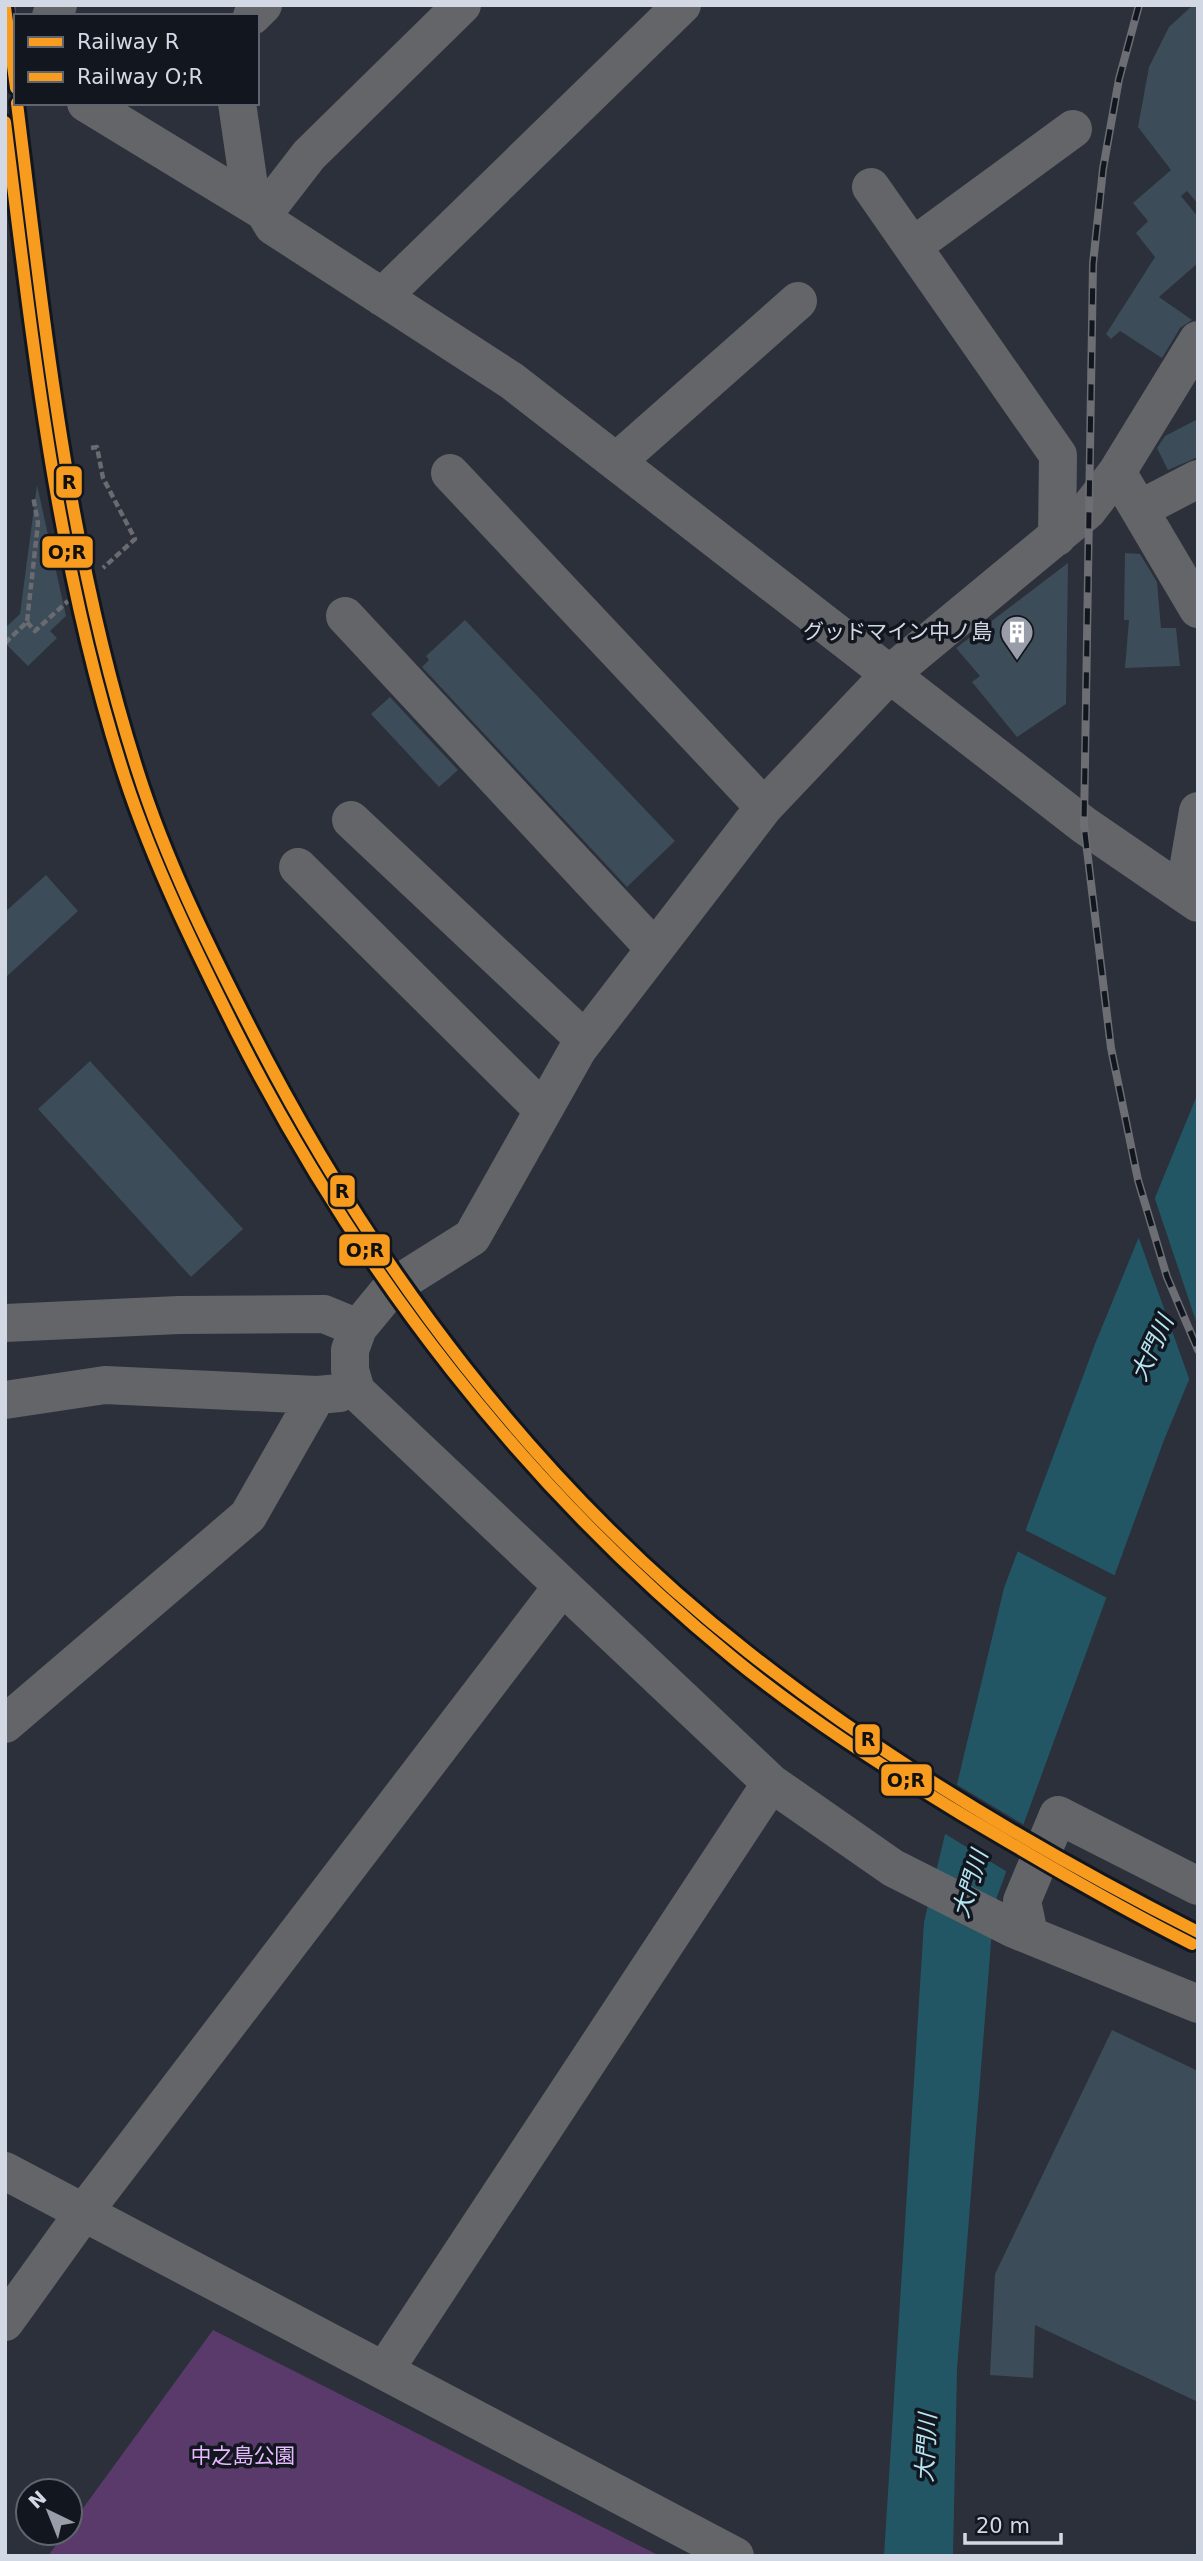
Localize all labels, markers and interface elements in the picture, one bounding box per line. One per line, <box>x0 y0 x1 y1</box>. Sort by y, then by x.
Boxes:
legend <box>14 14 259 105</box>
text: Railway R <box>77 30 179 54</box>
text: Railway O;R <box>77 65 203 89</box>
line badge: R <box>55 465 83 499</box>
text: R <box>62 471 77 493</box>
line badge: O;R <box>41 535 94 569</box>
text: O;R <box>48 541 87 563</box>
building icon: グッドマイン中ノ島 <box>998 613 1036 662</box>
place label: グッドマイン中ノ島 <box>803 620 992 644</box>
line badge: R <box>329 1174 356 1208</box>
text: R <box>335 1180 350 1202</box>
line badge: O;R <box>338 1233 391 1267</box>
text: O;R <box>346 1239 385 1261</box>
water label: 大門川 <box>1126 1309 1180 1385</box>
line badge: R <box>854 1723 881 1756</box>
text: R <box>861 1728 876 1750</box>
line badge: O;R <box>880 1763 933 1797</box>
text: O;R <box>887 1769 926 1791</box>
water label: 大門川 <box>947 1844 993 1921</box>
water label: 大門川 <box>911 2410 941 2483</box>
park label: 中之島公園 <box>191 2444 296 2468</box>
north arrow <box>14 2477 84 2547</box>
text: N <box>24 2486 51 2513</box>
scale bar <box>965 2502 1061 2546</box>
text: 20 m <box>976 2514 1030 2538</box>

